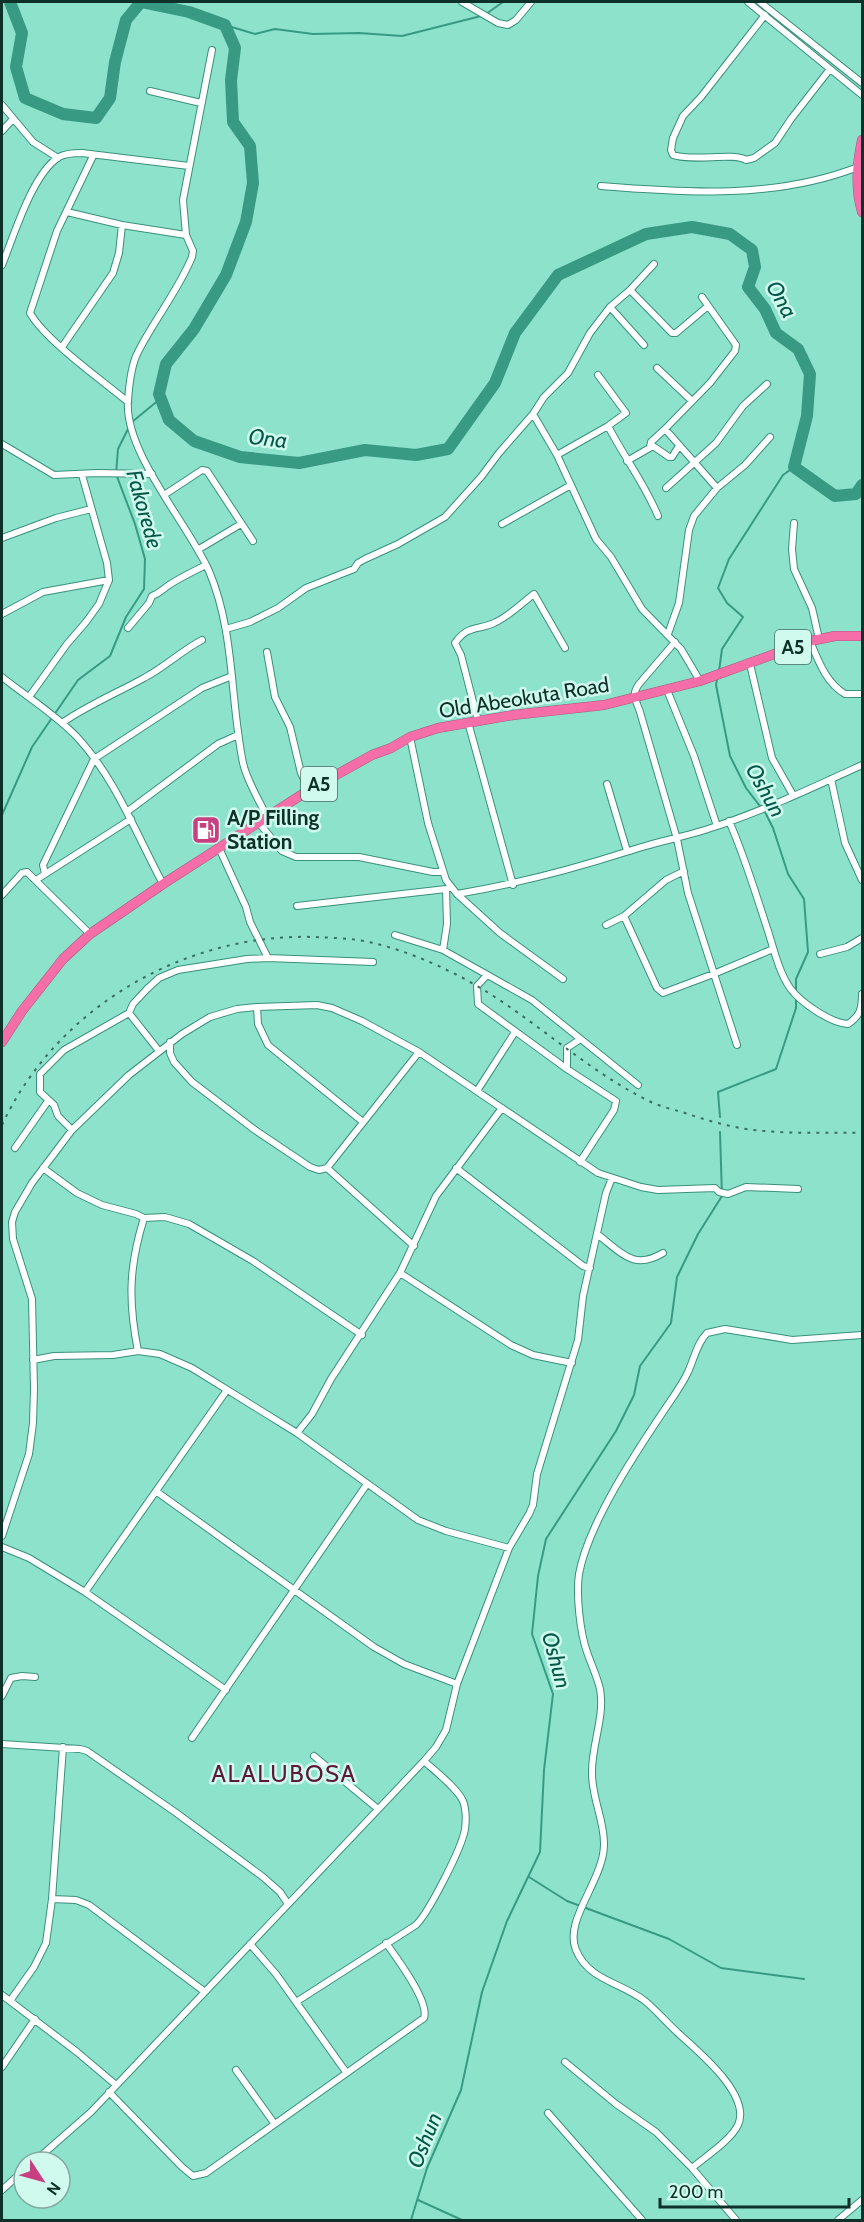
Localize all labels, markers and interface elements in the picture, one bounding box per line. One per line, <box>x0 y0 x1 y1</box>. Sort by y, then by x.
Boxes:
water label: Ona <box>760 276 803 323</box>
water label: Ona <box>247 423 289 454</box>
water label: Fakorede <box>120 467 169 552</box>
road number: A5 <box>775 630 811 664</box>
street label: Old Abeokuta Road <box>437 672 611 723</box>
water label: Oshun <box>740 759 791 822</box>
road number: A5 <box>301 767 337 801</box>
place label: A/P Filling Station <box>227 805 320 854</box>
fuel station icon: A/P Filling Station <box>190 814 222 846</box>
water label: Oshun <box>536 1629 577 1691</box>
district label: ALALUBOSA <box>211 1759 357 1788</box>
water label: Oshun <box>401 2109 448 2172</box>
north arrow <box>12 2150 72 2210</box>
scale bar <box>660 2171 849 2209</box>
text: N <box>43 2178 65 2199</box>
text: 200 m <box>669 2181 723 2203</box>

